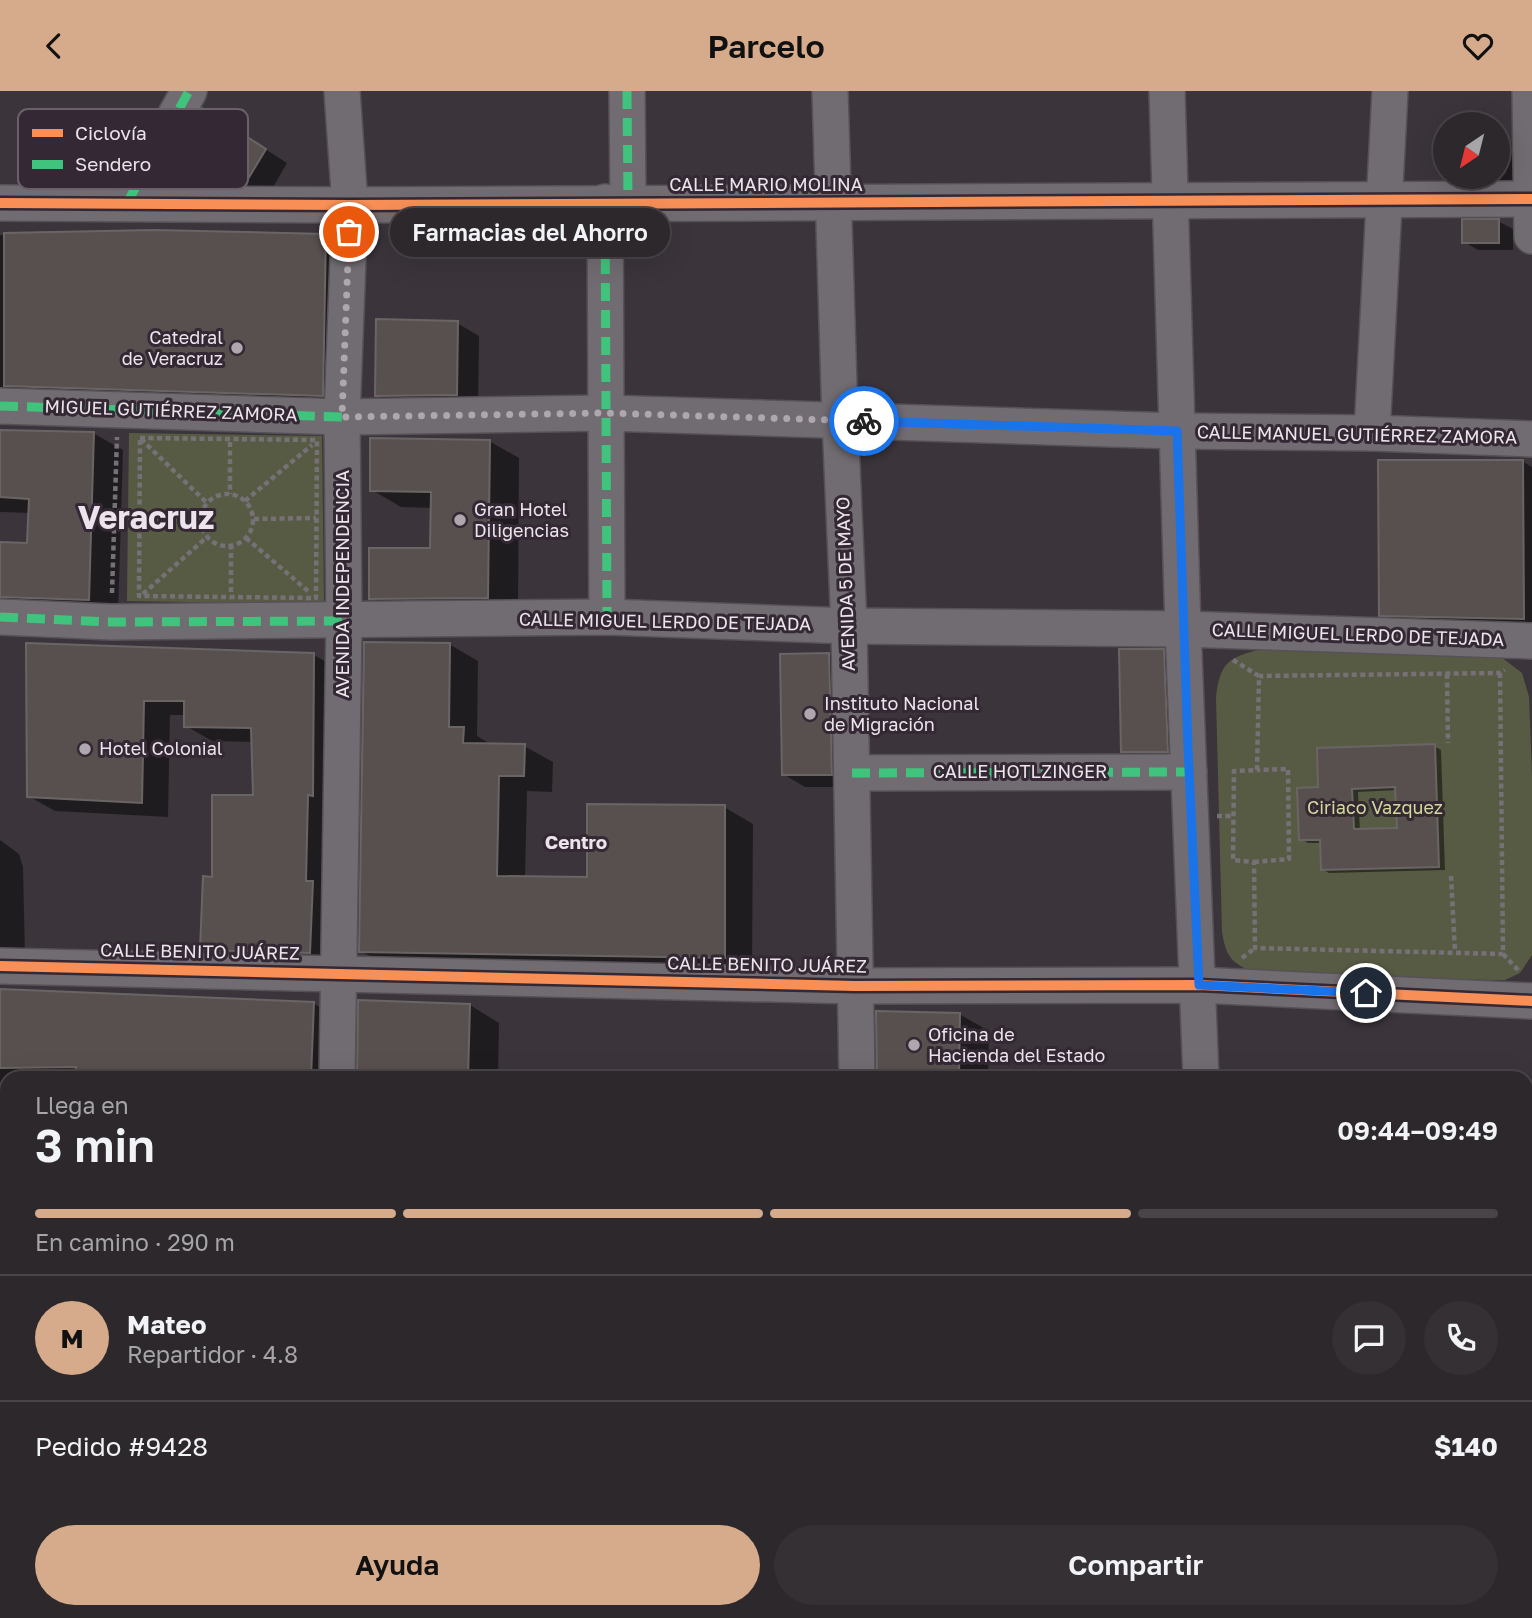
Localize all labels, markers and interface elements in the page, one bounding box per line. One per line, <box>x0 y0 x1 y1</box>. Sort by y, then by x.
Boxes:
icon: back <box>35 27 73 65</box>
text: Parcelo <box>707 27 825 65</box>
icon: heart <box>1459 27 1497 65</box>
legend <box>18 109 248 189</box>
north arrow <box>1433 112 1510 189</box>
map controls <box>1433 112 1510 189</box>
text: Ciclovía <box>75 121 147 144</box>
text: Sendero <box>75 152 151 175</box>
street label: CALLE MARIO MOLINA <box>669 173 863 195</box>
pin <box>319 202 379 262</box>
callout: Farmacias del Ahorro <box>391 207 671 257</box>
icon: bag <box>330 213 368 251</box>
text: Farmacias del Ahorro <box>412 218 648 246</box>
place label: Catedral de Veracruz <box>122 326 223 369</box>
marker: Catedral de Veracruz <box>229 340 245 356</box>
courier <box>829 386 899 456</box>
street label: MIGUEL GUTIÉRREZ ZAMORA <box>44 395 298 425</box>
icon: bike <box>845 402 883 440</box>
street label: CALLE MANUEL GUTIÉRREZ ZAMORA <box>1197 420 1517 448</box>
street label: AVENIDA INDEPENDENCIA <box>331 470 353 698</box>
street label: AVENIDA 5 DE MAYO <box>831 496 859 672</box>
district label: Veracruz <box>78 498 214 536</box>
place label: Gran Hotel Diligencias <box>474 498 569 541</box>
marker: Gran Hotel Diligencias <box>452 512 468 528</box>
street label: CALLE MIGUEL LERDO DE TEJADA <box>519 607 811 635</box>
street label: CALLE MIGUEL LERDO DE TEJADA <box>1211 618 1505 650</box>
place label: Instituto Nacional de Migración <box>824 692 979 735</box>
marker: Instituto Nacional de Migración <box>802 706 818 722</box>
place label: Hotel Colonial <box>99 737 223 759</box>
marker: Hotel Colonial <box>77 741 93 757</box>
street label: CALLE HOTLZINGER <box>933 760 1107 782</box>
park label: Ciriaco Vazquez <box>1307 796 1443 818</box>
district label: Centro <box>545 830 607 853</box>
street label: CALLE BENITO JUÁREZ <box>100 938 300 964</box>
street label: CALLE BENITO JUÁREZ <box>667 951 867 977</box>
pin <box>1336 963 1396 1023</box>
icon: home <box>1347 974 1385 1012</box>
place label: Oficina de Hacienda del Estado <box>928 1023 1105 1066</box>
marker: Oficina de Hacienda del Estado <box>906 1037 922 1053</box>
text: Llega en <box>35 1091 129 1119</box>
text: 09:44–09:49 <box>1337 1115 1498 1146</box>
text: 3 min <box>35 1117 155 1172</box>
text: En camino · 290 m <box>35 1228 235 1256</box>
button: chat <box>1332 1301 1406 1375</box>
button: phone <box>1424 1301 1498 1375</box>
text: Mateo <box>127 1309 207 1340</box>
text: M <box>60 1323 84 1354</box>
text: Repartidor · 4.8 <box>127 1340 298 1368</box>
text: Pedido #9428 <box>35 1431 208 1462</box>
text: $140 <box>1434 1431 1498 1462</box>
button: Ayuda <box>35 1525 760 1605</box>
button: Compartir <box>774 1525 1498 1605</box>

